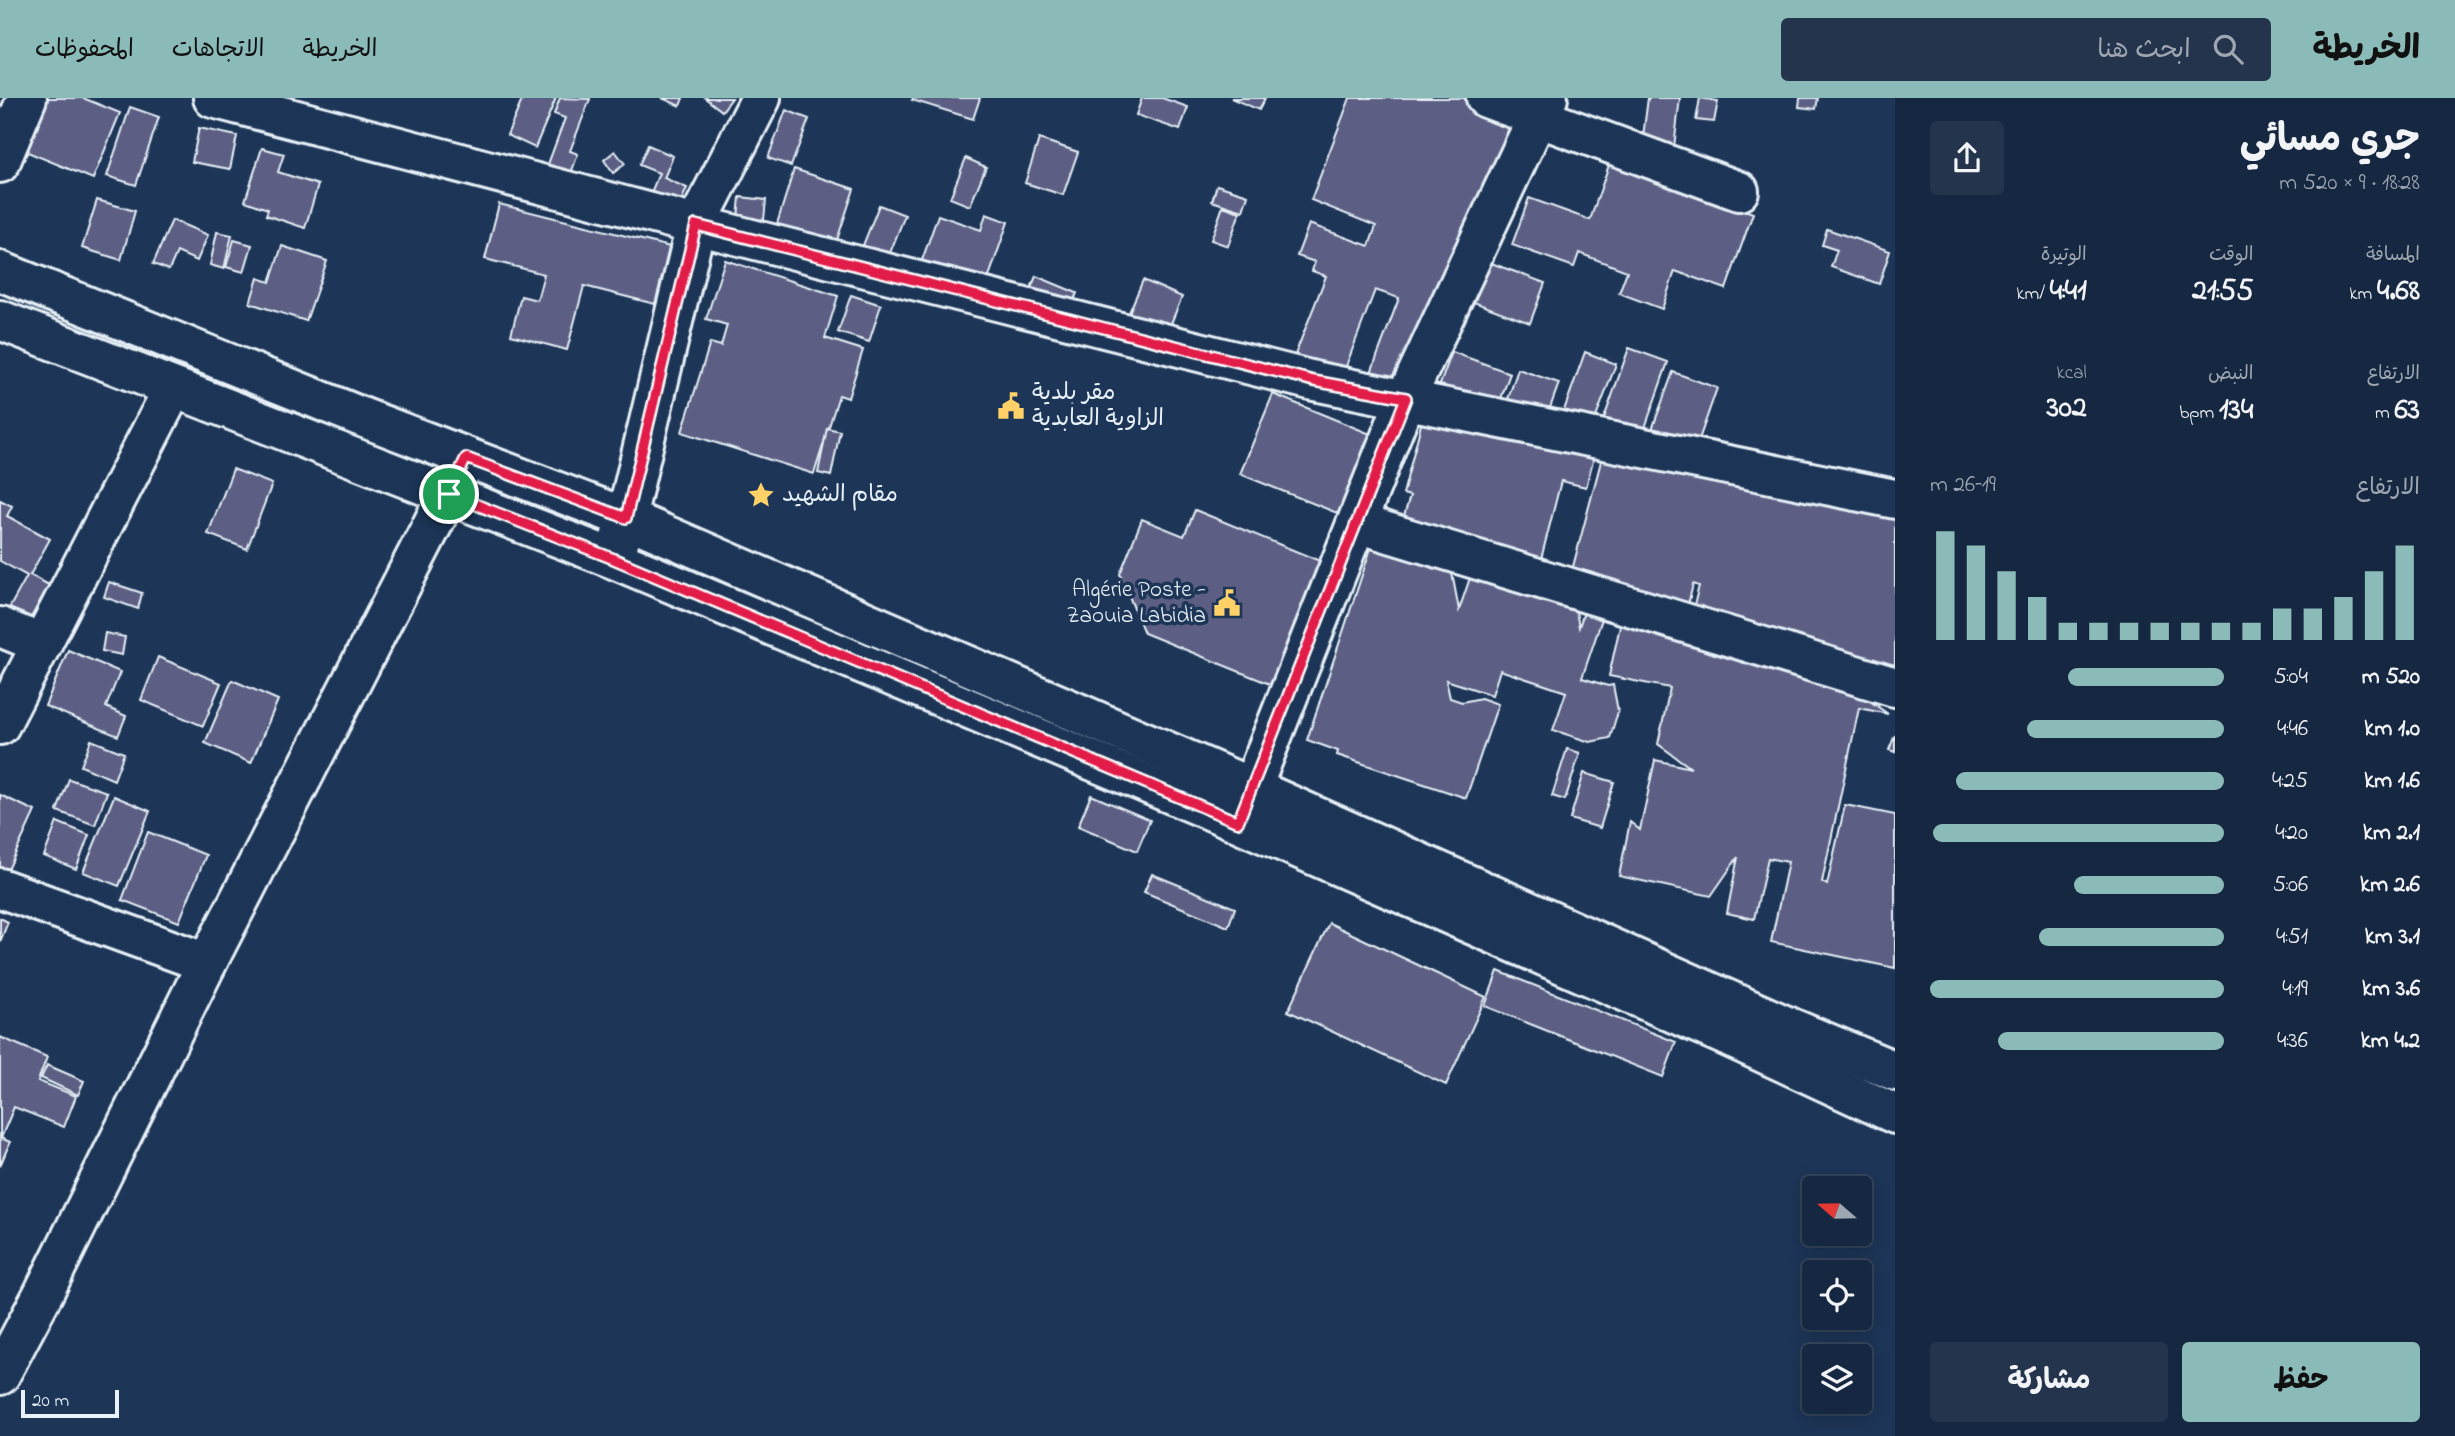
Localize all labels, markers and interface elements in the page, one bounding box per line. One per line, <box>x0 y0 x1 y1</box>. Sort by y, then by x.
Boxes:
search box <box>1781 18 2271 81</box>
text: الخريطة <box>2313 26 2420 74</box>
icon: search <box>2209 30 2247 68</box>
text: ابحث هنا <box>2097 32 2191 70</box>
text: المحفوظات <box>35 33 134 68</box>
text: الاتجاهات <box>172 33 265 68</box>
text: الخريطة <box>303 33 377 68</box>
text: جري مسائي <box>2240 113 2420 169</box>
button: share <box>1930 121 2004 195</box>
text: 18:28 · 9 × 520 m <box>2279 167 2420 200</box>
text: الوتيرة <box>2041 242 2087 269</box>
text: الوقت <box>2209 242 2253 269</box>
text: المسافة <box>2366 242 2420 269</box>
text: 4:41 <box>2050 270 2087 314</box>
text: 21:55 <box>2192 270 2253 314</box>
text: 4.68 <box>2377 270 2420 314</box>
text: /km <box>2016 281 2050 308</box>
text: km <box>2349 281 2377 308</box>
text: kcal <box>2056 360 2087 387</box>
text: النبض <box>2208 361 2253 388</box>
text: الارتفاع <box>2367 361 2420 388</box>
place label: مقر بلدية الزاوية العابدية <box>1032 377 1164 436</box>
text: 302 <box>2046 387 2087 431</box>
text: 134 <box>2219 389 2253 433</box>
text: 63 <box>2394 389 2420 433</box>
public building icon: مقر بلدية الزاوية العابدية <box>996 391 1026 421</box>
text: bpm <box>2179 400 2219 427</box>
text: m <box>2375 400 2394 427</box>
pin <box>419 464 479 524</box>
text: 19–26 m <box>1930 469 1996 502</box>
text: الارتفاع <box>2356 472 2420 505</box>
icon: arrive <box>430 475 468 513</box>
place label: مقام الشهيد <box>782 479 898 512</box>
place icon: مقام الشهيد <box>746 480 776 510</box>
place label: Algérie Poste - Zaouia Labidia <box>1066 574 1206 633</box>
public building icon: Algérie Poste - Zaouia Labidia <box>1212 588 1242 618</box>
text: 5:04 <box>2273 661 2308 694</box>
text: 520 m <box>2362 661 2420 694</box>
text: 4:46 <box>2277 713 2308 746</box>
text: 1.0 km <box>2364 713 2420 746</box>
text: 4:25 <box>2272 765 2308 798</box>
text: 1.6 km <box>2364 765 2420 798</box>
text: 4:20 <box>2275 817 2308 850</box>
text: 2.1 km <box>2363 817 2420 850</box>
text: 5:06 <box>2273 869 2308 902</box>
text: 2.6 km <box>2360 869 2420 902</box>
text: 4:51 <box>2276 921 2308 954</box>
text: 3.1 km <box>2365 921 2420 954</box>
text: 4:19 <box>2282 973 2308 1006</box>
text: 3.6 km <box>2362 973 2420 1006</box>
text: 4:36 <box>2277 1025 2308 1058</box>
text: 4.2 km <box>2361 1025 2420 1058</box>
north arrow <box>1802 1176 1872 1246</box>
map controls <box>1802 1176 1872 1414</box>
button: locate <box>1802 1260 1872 1330</box>
button: مشاركة <box>1930 1342 2168 1422</box>
button: حفظ <box>2182 1342 2420 1422</box>
button: layers <box>1802 1344 1872 1414</box>
scale bar <box>21 1387 119 1419</box>
text: 20 m <box>32 1388 69 1415</box>

